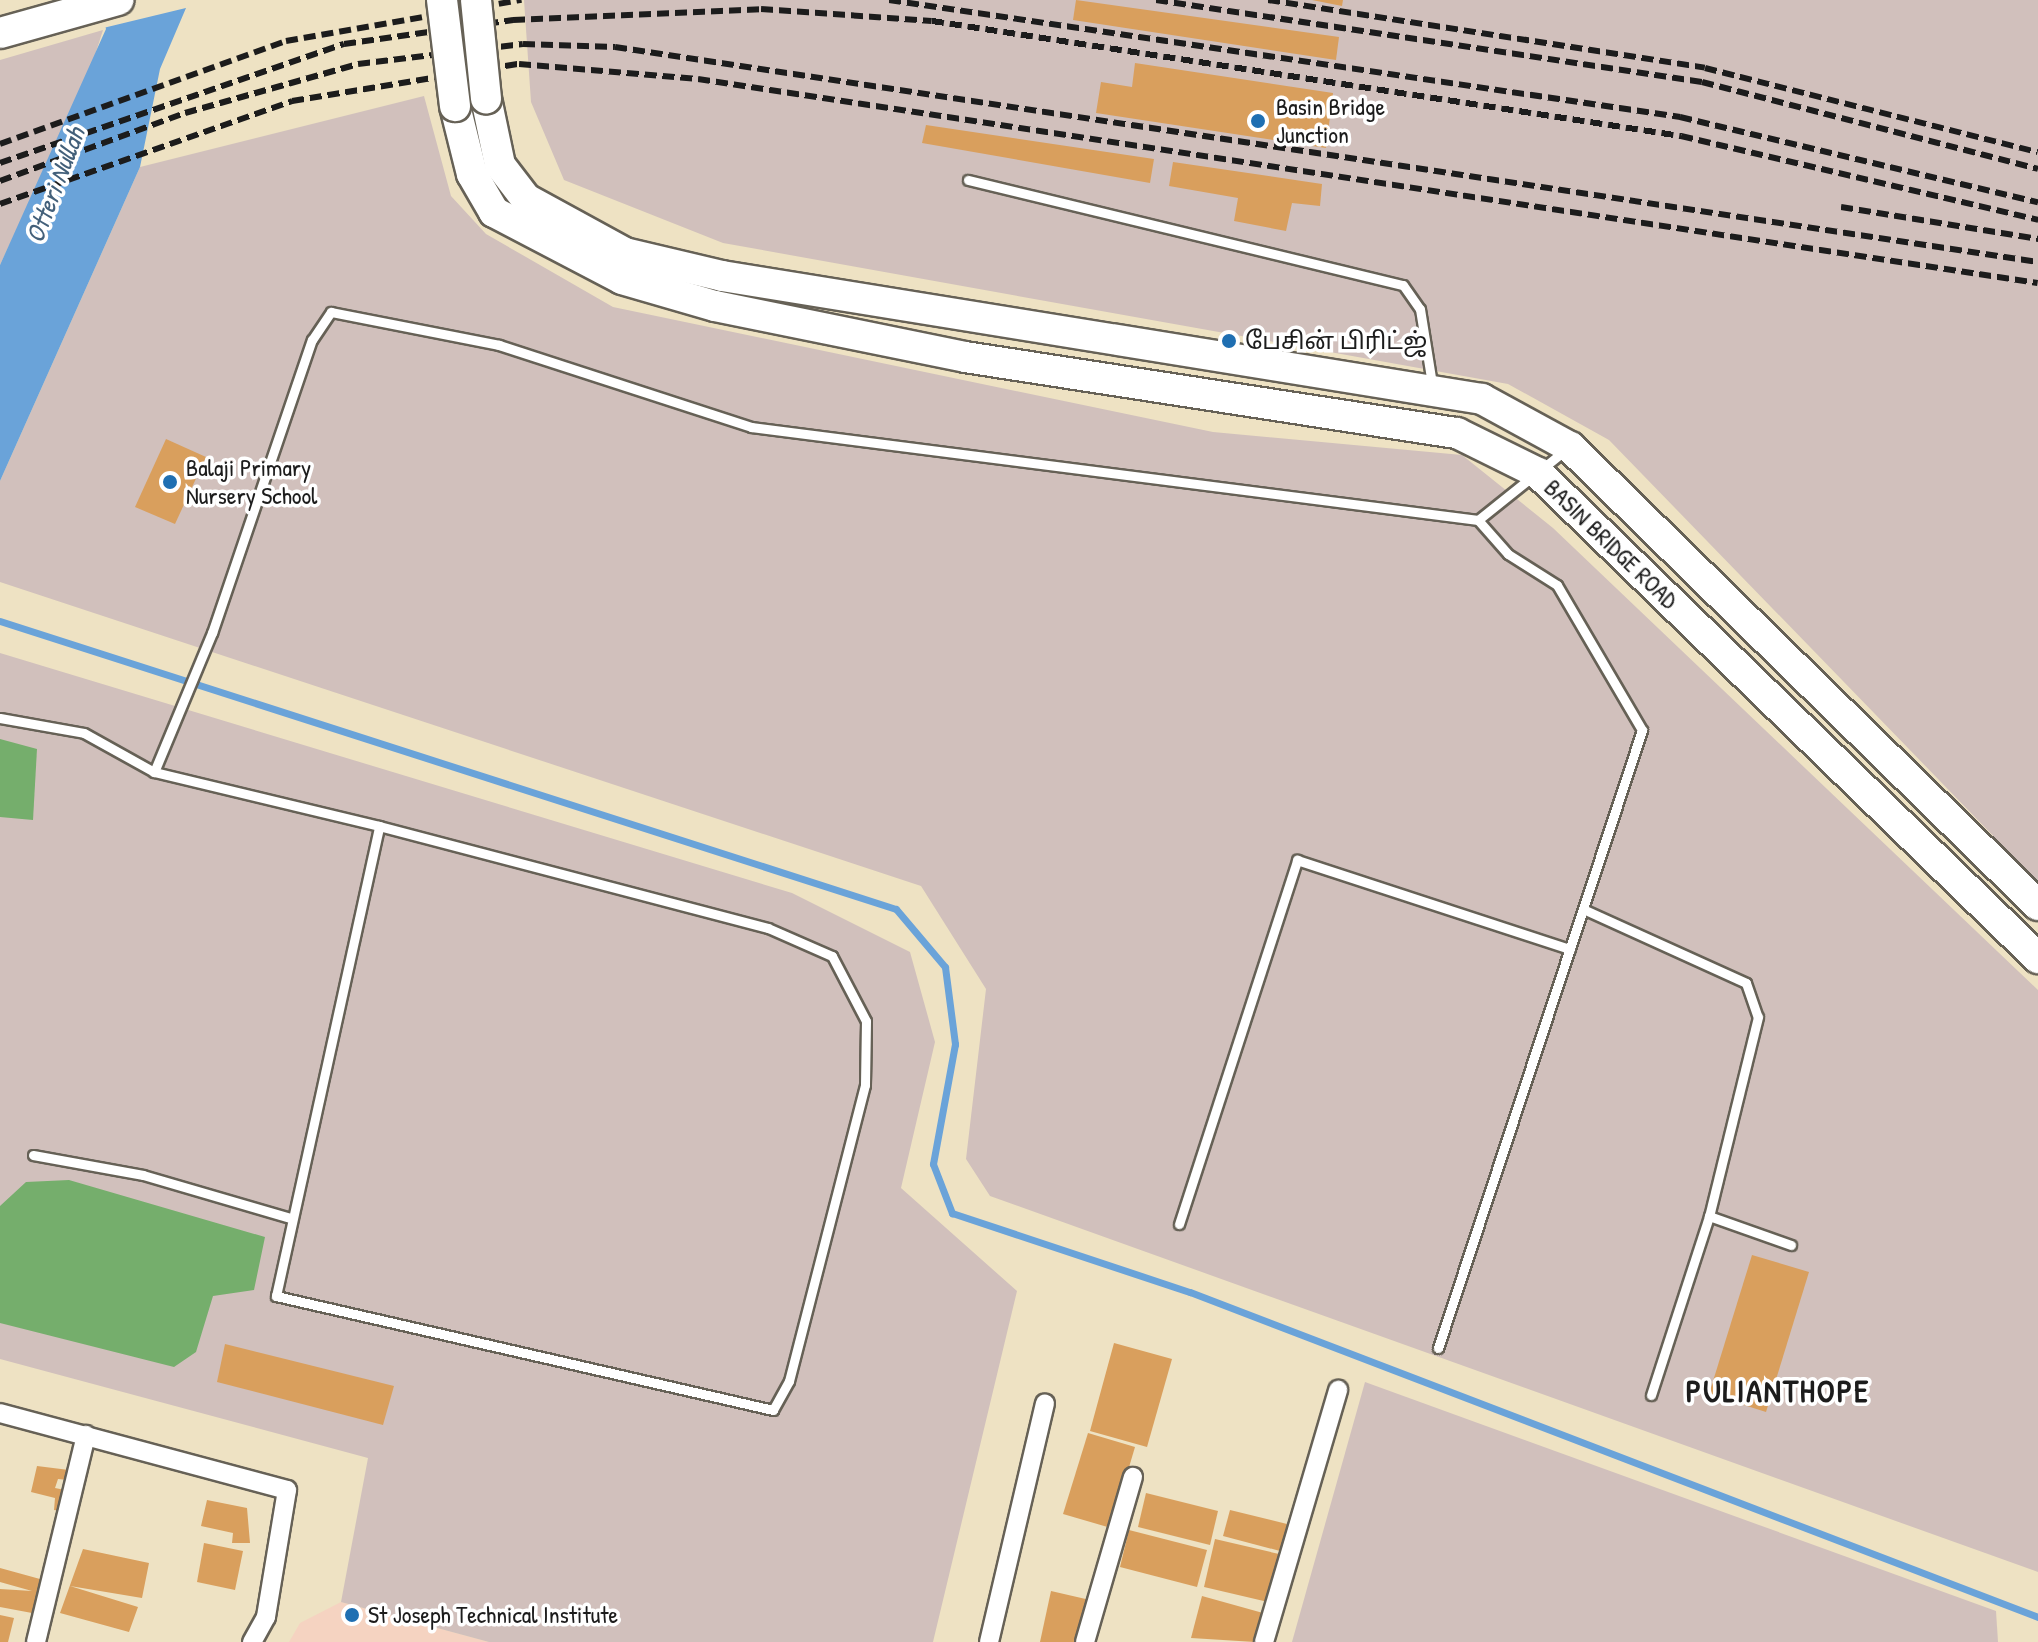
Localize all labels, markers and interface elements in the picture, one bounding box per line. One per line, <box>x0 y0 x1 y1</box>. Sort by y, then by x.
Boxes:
place label: Basin Bridge Junction <box>1276 93 1385 149</box>
marker: Basin Bridge Junction <box>1247 110 1269 132</box>
water label: Otteri Nullah <box>19 123 91 247</box>
place label: பேசின் பிரிட்ஜ் <box>1245 327 1427 355</box>
marker: பேசின் பிரிட்ஜ் <box>1220 332 1238 350</box>
place label: Balaji Primary Nursery School <box>186 454 317 510</box>
marker: Balaji Primary Nursery School <box>161 473 179 491</box>
street label: BASIN BRIDGE ROAD <box>1538 473 1684 615</box>
district label: PULIANTHOPE <box>1686 1372 1870 1410</box>
place label: St Joseph Technical Institute <box>368 1601 618 1629</box>
marker: St Joseph Technical Institute <box>343 1606 361 1624</box>

